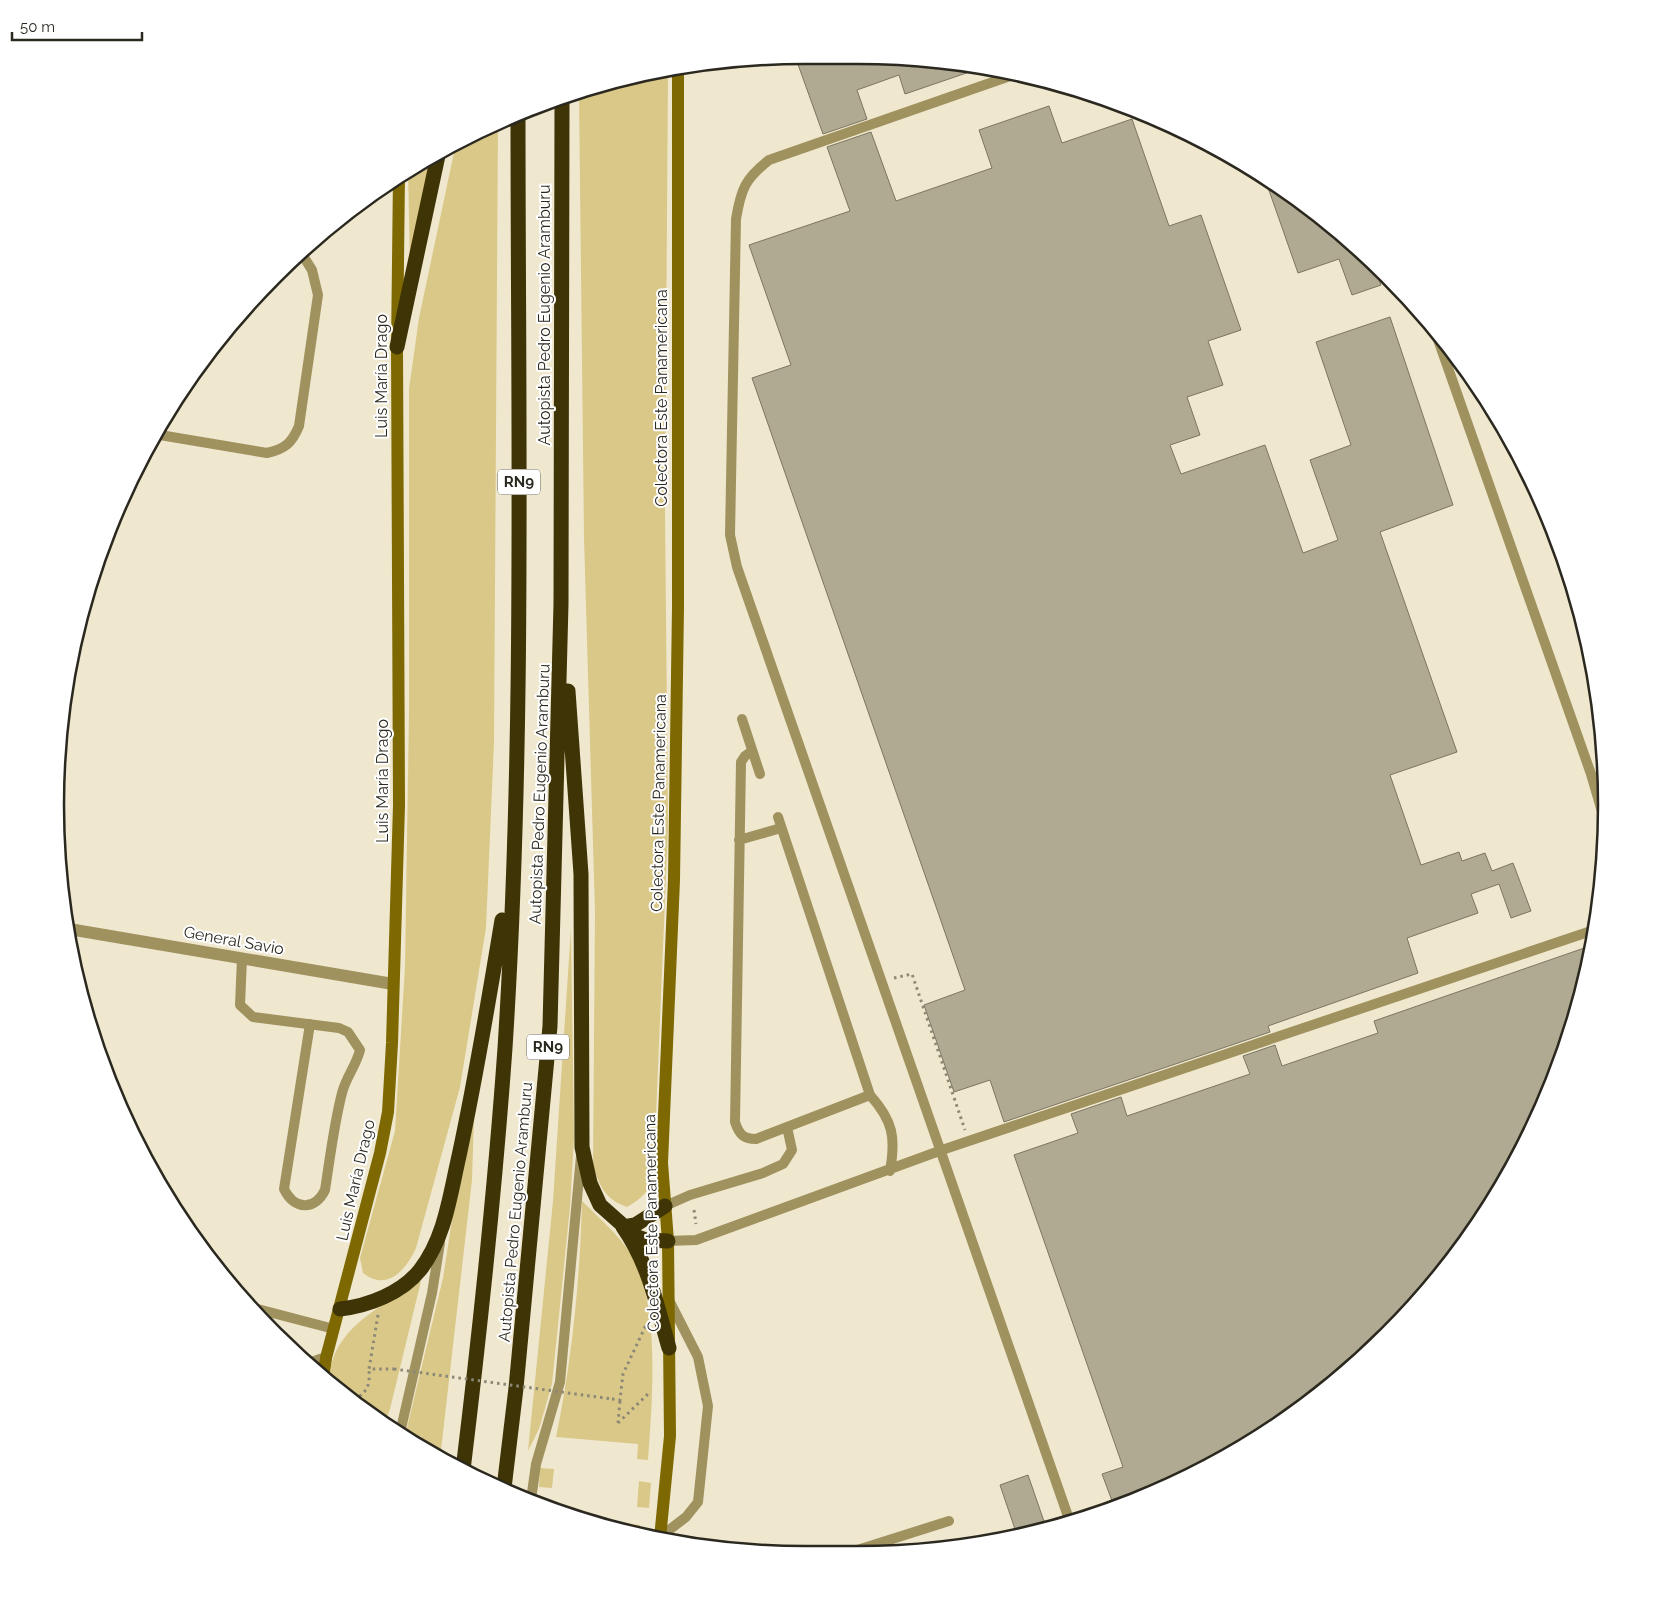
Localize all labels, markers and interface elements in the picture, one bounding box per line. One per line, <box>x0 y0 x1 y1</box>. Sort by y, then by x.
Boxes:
scale bar <box>12 10 142 42</box>
text: 50 m <box>20 18 55 36</box>
street label: Autopista Pedro Eugenio Aramburu <box>535 185 554 445</box>
street label: Colectora Este Panamericana <box>652 289 671 507</box>
street label: Luis María Drago <box>372 314 391 438</box>
road number: RN9 <box>498 470 540 494</box>
street label: Autopista Pedro Eugenio Aramburu <box>525 663 554 925</box>
street label: Colectora Este Panamericana <box>647 694 670 912</box>
street label: Luis María Drago <box>373 719 392 843</box>
street label: General Savio <box>182 922 286 959</box>
road number: RN9 <box>527 1034 569 1060</box>
street label: Autopista Pedro Eugenio Aramburu <box>495 1081 536 1343</box>
street label: Colectora Este Panamericana <box>640 1114 663 1332</box>
street label: Luis María Drago <box>332 1118 379 1243</box>

